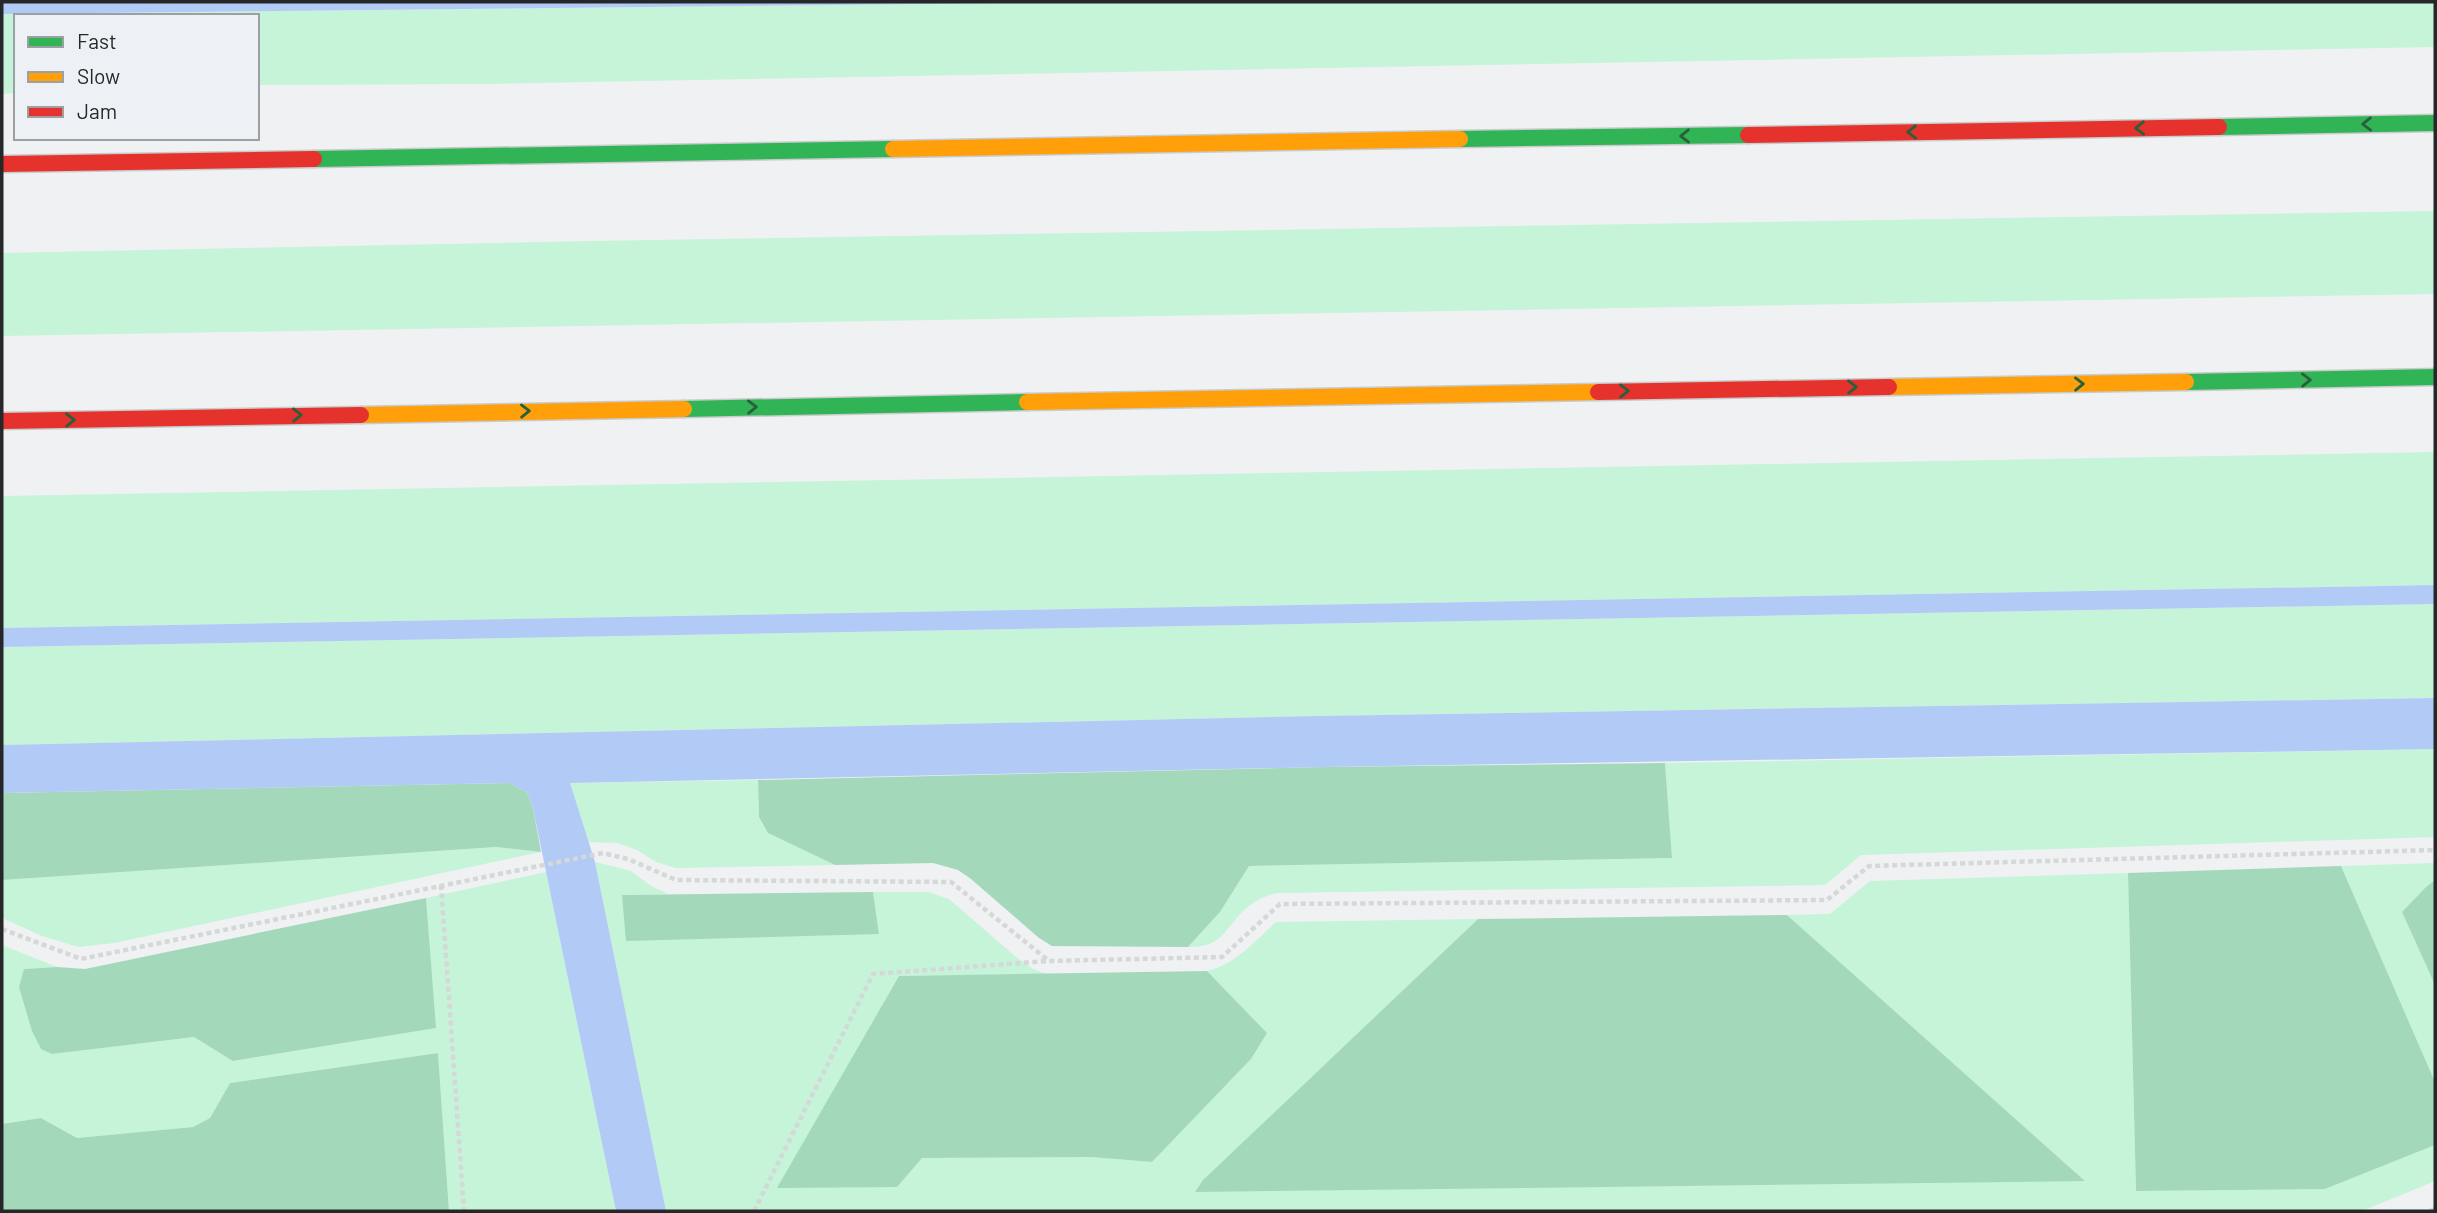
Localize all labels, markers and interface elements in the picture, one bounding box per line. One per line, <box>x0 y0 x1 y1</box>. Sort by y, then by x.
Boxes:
legend <box>14 14 259 140</box>
text: Fast <box>77 28 117 53</box>
text: Slow <box>77 63 120 88</box>
text: Jam <box>77 98 117 123</box>
one-way arrow <box>2361 116 2372 132</box>
one-way arrow <box>2134 120 2144 136</box>
one-way arrow <box>1906 124 1917 139</box>
one-way arrow <box>1679 128 1690 143</box>
one-way arrow <box>2301 372 2312 387</box>
one-way arrow <box>2074 376 2085 391</box>
one-way arrow <box>1846 380 1857 395</box>
one-way arrow <box>1619 383 1630 399</box>
one-way arrow <box>748 399 758 415</box>
one-way arrow <box>520 403 531 419</box>
one-way arrow <box>293 407 303 423</box>
one-way arrow <box>65 412 76 427</box>

